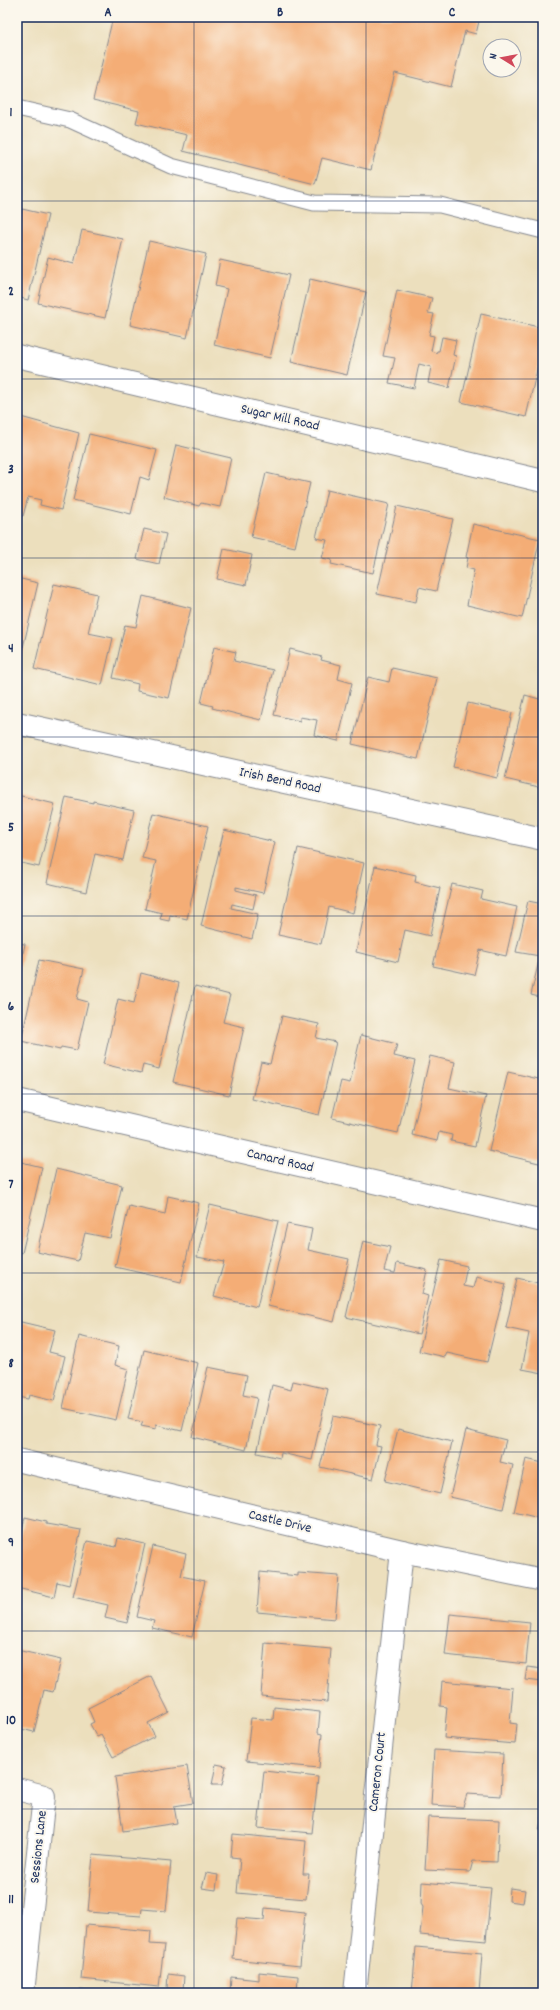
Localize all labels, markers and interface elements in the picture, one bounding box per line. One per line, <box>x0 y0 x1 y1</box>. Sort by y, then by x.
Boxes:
text: A <box>104 4 112 23</box>
text: B <box>277 4 283 23</box>
text: C <box>449 4 456 23</box>
north arrow <box>482 38 522 78</box>
text: N <box>486 52 503 61</box>
text: 1 <box>10 104 13 123</box>
text: 2 <box>8 283 14 302</box>
street label: Sugar Mill Road <box>239 399 321 437</box>
text: 3 <box>8 461 14 480</box>
text: 4 <box>8 640 14 659</box>
street label: Irish Bend Road <box>237 763 323 799</box>
text: 5 <box>8 819 14 838</box>
text: 6 <box>8 998 15 1017</box>
street label: Canard Road <box>245 1144 315 1178</box>
text: 7 <box>9 1176 14 1195</box>
text: 8 <box>8 1355 14 1374</box>
street label: Castle Drive <box>246 1505 314 1539</box>
text: 9 <box>8 1534 14 1553</box>
text: 10 <box>6 1712 16 1731</box>
street label: Cameron Court <box>364 1731 392 1813</box>
street label: Sessions Lane <box>25 1809 53 1885</box>
text: 11 <box>8 1891 14 1910</box>

